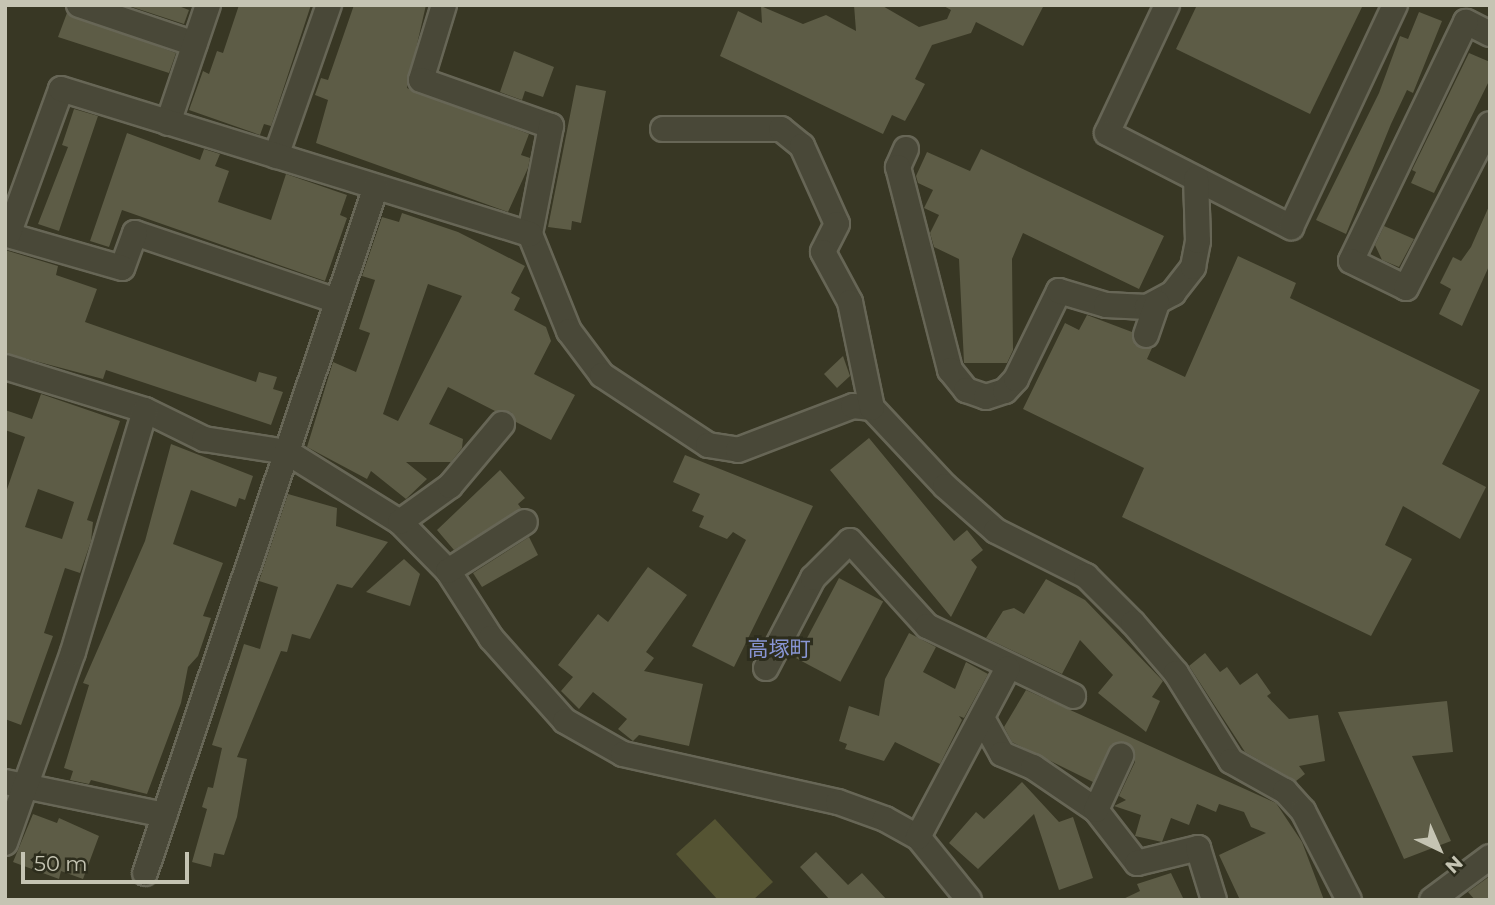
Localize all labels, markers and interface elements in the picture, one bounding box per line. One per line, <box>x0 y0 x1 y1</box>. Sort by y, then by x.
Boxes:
district label: 高塚町 <box>748 636 810 662</box>
north arrow <box>1404 814 1474 884</box>
scale bar <box>24 838 192 882</box>
text: 50 m <box>34 851 88 876</box>
text: N <box>1440 851 1467 878</box>

